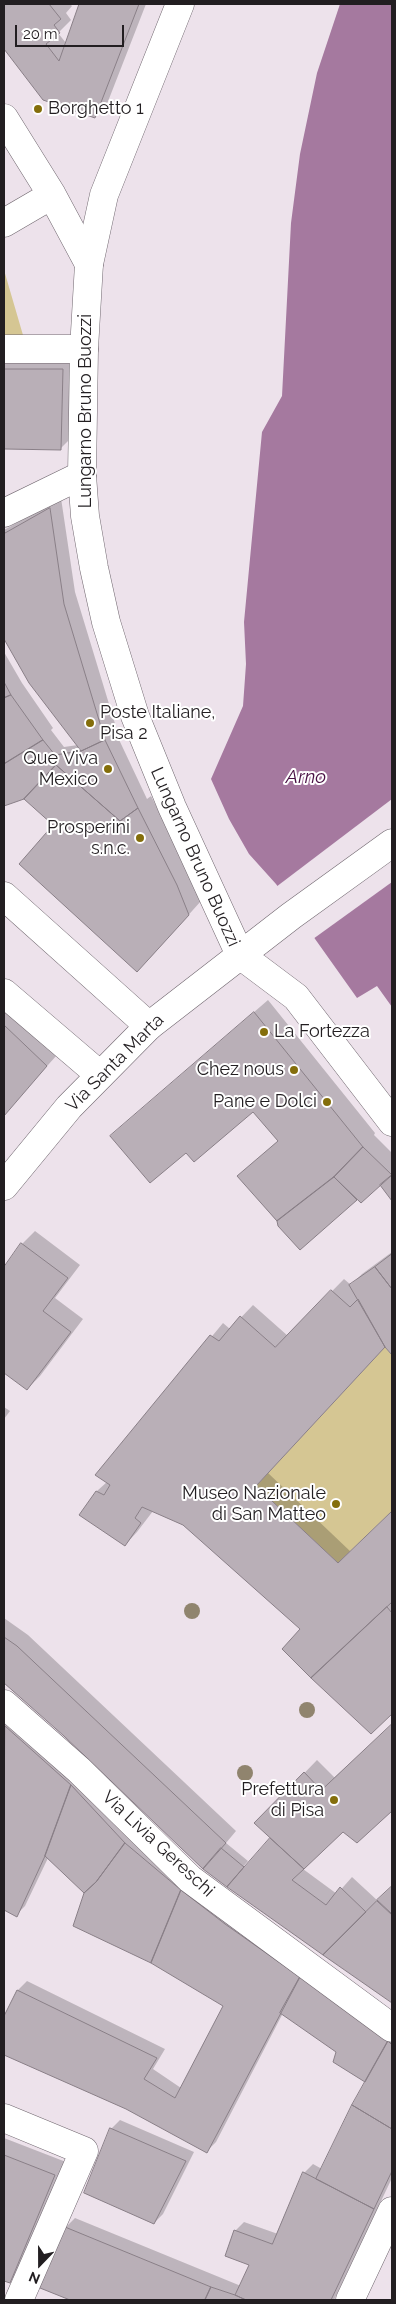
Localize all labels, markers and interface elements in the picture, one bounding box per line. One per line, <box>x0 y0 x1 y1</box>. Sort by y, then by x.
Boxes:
scale bar <box>18 15 126 47</box>
text: 20 m <box>23 25 58 43</box>
place label: Borghetto 1 <box>48 98 144 120</box>
marker: Borghetto 1 <box>32 103 44 115</box>
street label: Lungarno Bruno Buozzi <box>75 314 97 508</box>
place label: Poste Italiane, Pisa 2 <box>100 702 215 744</box>
marker: Poste Italiane, Pisa 2 <box>84 717 96 729</box>
place label: Que Viva Mexico <box>23 748 98 791</box>
marker: Que Viva Mexico <box>102 763 114 775</box>
street label: Lungarno Bruno Buozzi <box>146 764 244 950</box>
water label: Arno <box>286 766 326 788</box>
place label: Prosperini s.n.c. <box>47 817 130 860</box>
marker: Prosperini s.n.c. <box>134 832 146 844</box>
street label: Via Santa Marta <box>61 1009 169 1117</box>
place label: La Fortezza <box>274 1021 370 1043</box>
marker: La Fortezza <box>258 1026 270 1038</box>
place label: Chez nous <box>197 1059 284 1081</box>
marker: Chez nous <box>288 1064 300 1076</box>
place label: Pane e Dolci <box>213 1091 317 1113</box>
marker: Pane e Dolci <box>321 1096 333 1108</box>
place label: Museo Nazionale di San Matteo <box>182 1483 326 1526</box>
marker: Museo Nazionale di San Matteo <box>330 1498 342 1510</box>
place label: Prefettura di Pisa <box>241 1779 324 1822</box>
street label: Via Livia Gereschi <box>97 1786 219 1902</box>
marker: Prefettura di Pisa <box>328 1794 340 1806</box>
north arrow <box>15 2239 65 2289</box>
text: N <box>26 2268 42 2287</box>

